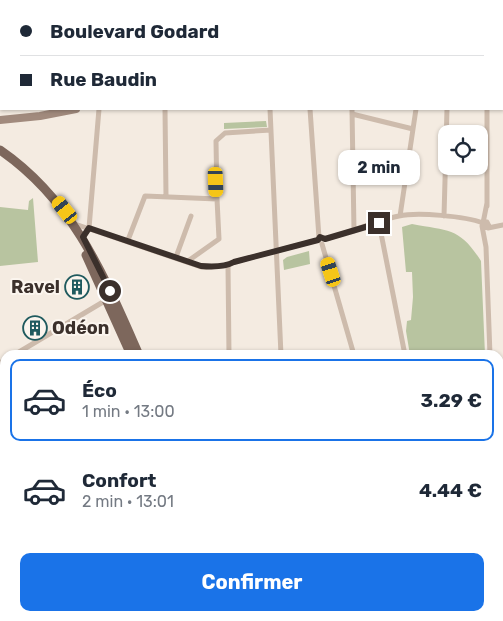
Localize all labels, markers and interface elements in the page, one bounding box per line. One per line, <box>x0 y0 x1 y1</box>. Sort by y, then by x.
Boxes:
text: Boulevard Godard <box>50 20 219 43</box>
text: Rue Baudin <box>50 68 157 91</box>
map controls <box>438 125 488 175</box>
button: locate <box>438 125 488 175</box>
callout: 2 min <box>338 150 420 186</box>
text: 2 min <box>357 158 401 177</box>
car <box>207 167 224 197</box>
car <box>49 194 80 226</box>
route end <box>368 212 390 234</box>
car <box>319 255 342 289</box>
building icon: Ravel <box>64 274 90 300</box>
place label: Ravel <box>11 276 60 298</box>
route start <box>99 280 121 302</box>
building icon: Odéon <box>22 315 48 341</box>
place label: Odéon <box>52 317 109 339</box>
icon: car <box>22 378 67 423</box>
text: Éco <box>82 379 117 402</box>
text: 3.29 € <box>421 389 482 412</box>
text: 1 min · 13:00 <box>82 402 175 421</box>
icon: car <box>22 468 67 513</box>
text: Confort <box>82 469 156 492</box>
text: 4.44 € <box>419 479 482 502</box>
text: 2 min · 13:01 <box>82 492 174 511</box>
button: Confirmer <box>20 553 484 611</box>

